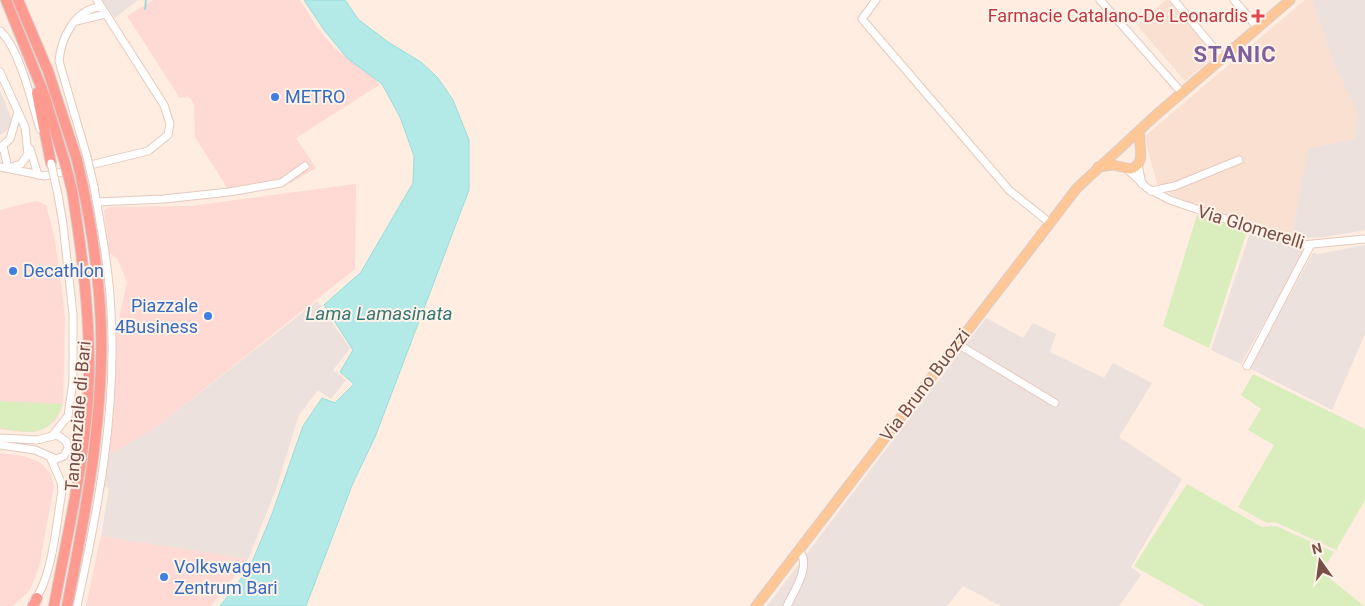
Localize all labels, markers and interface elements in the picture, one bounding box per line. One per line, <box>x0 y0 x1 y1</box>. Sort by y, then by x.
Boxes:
place label: Farmacie Catalano-De Leonardis <box>988 5 1248 26</box>
marker: Farmacie Catalano-De Leonardis <box>1252 10 1264 22</box>
district label: STANIC <box>1193 42 1277 67</box>
place label: METRO <box>285 86 345 107</box>
marker: METRO <box>269 91 281 103</box>
street label: Via Glomerelli <box>1195 200 1307 253</box>
place label: Decathlon <box>23 260 104 281</box>
marker: Decathlon <box>7 265 19 277</box>
place label: Piazzale 4Business <box>115 295 198 337</box>
water label: Lama Lamasinata <box>305 302 453 325</box>
marker: Piazzale 4Business <box>202 310 214 322</box>
street label: Via Bruno Buozzi <box>875 324 974 445</box>
street label: Tangenziale di Bari <box>60 340 95 492</box>
north arrow <box>1295 536 1345 586</box>
text: N <box>1310 539 1324 557</box>
place label: Volkswagen Zentrum Bari <box>174 556 278 598</box>
marker: Volkswagen Zentrum Bari <box>158 571 170 583</box>

